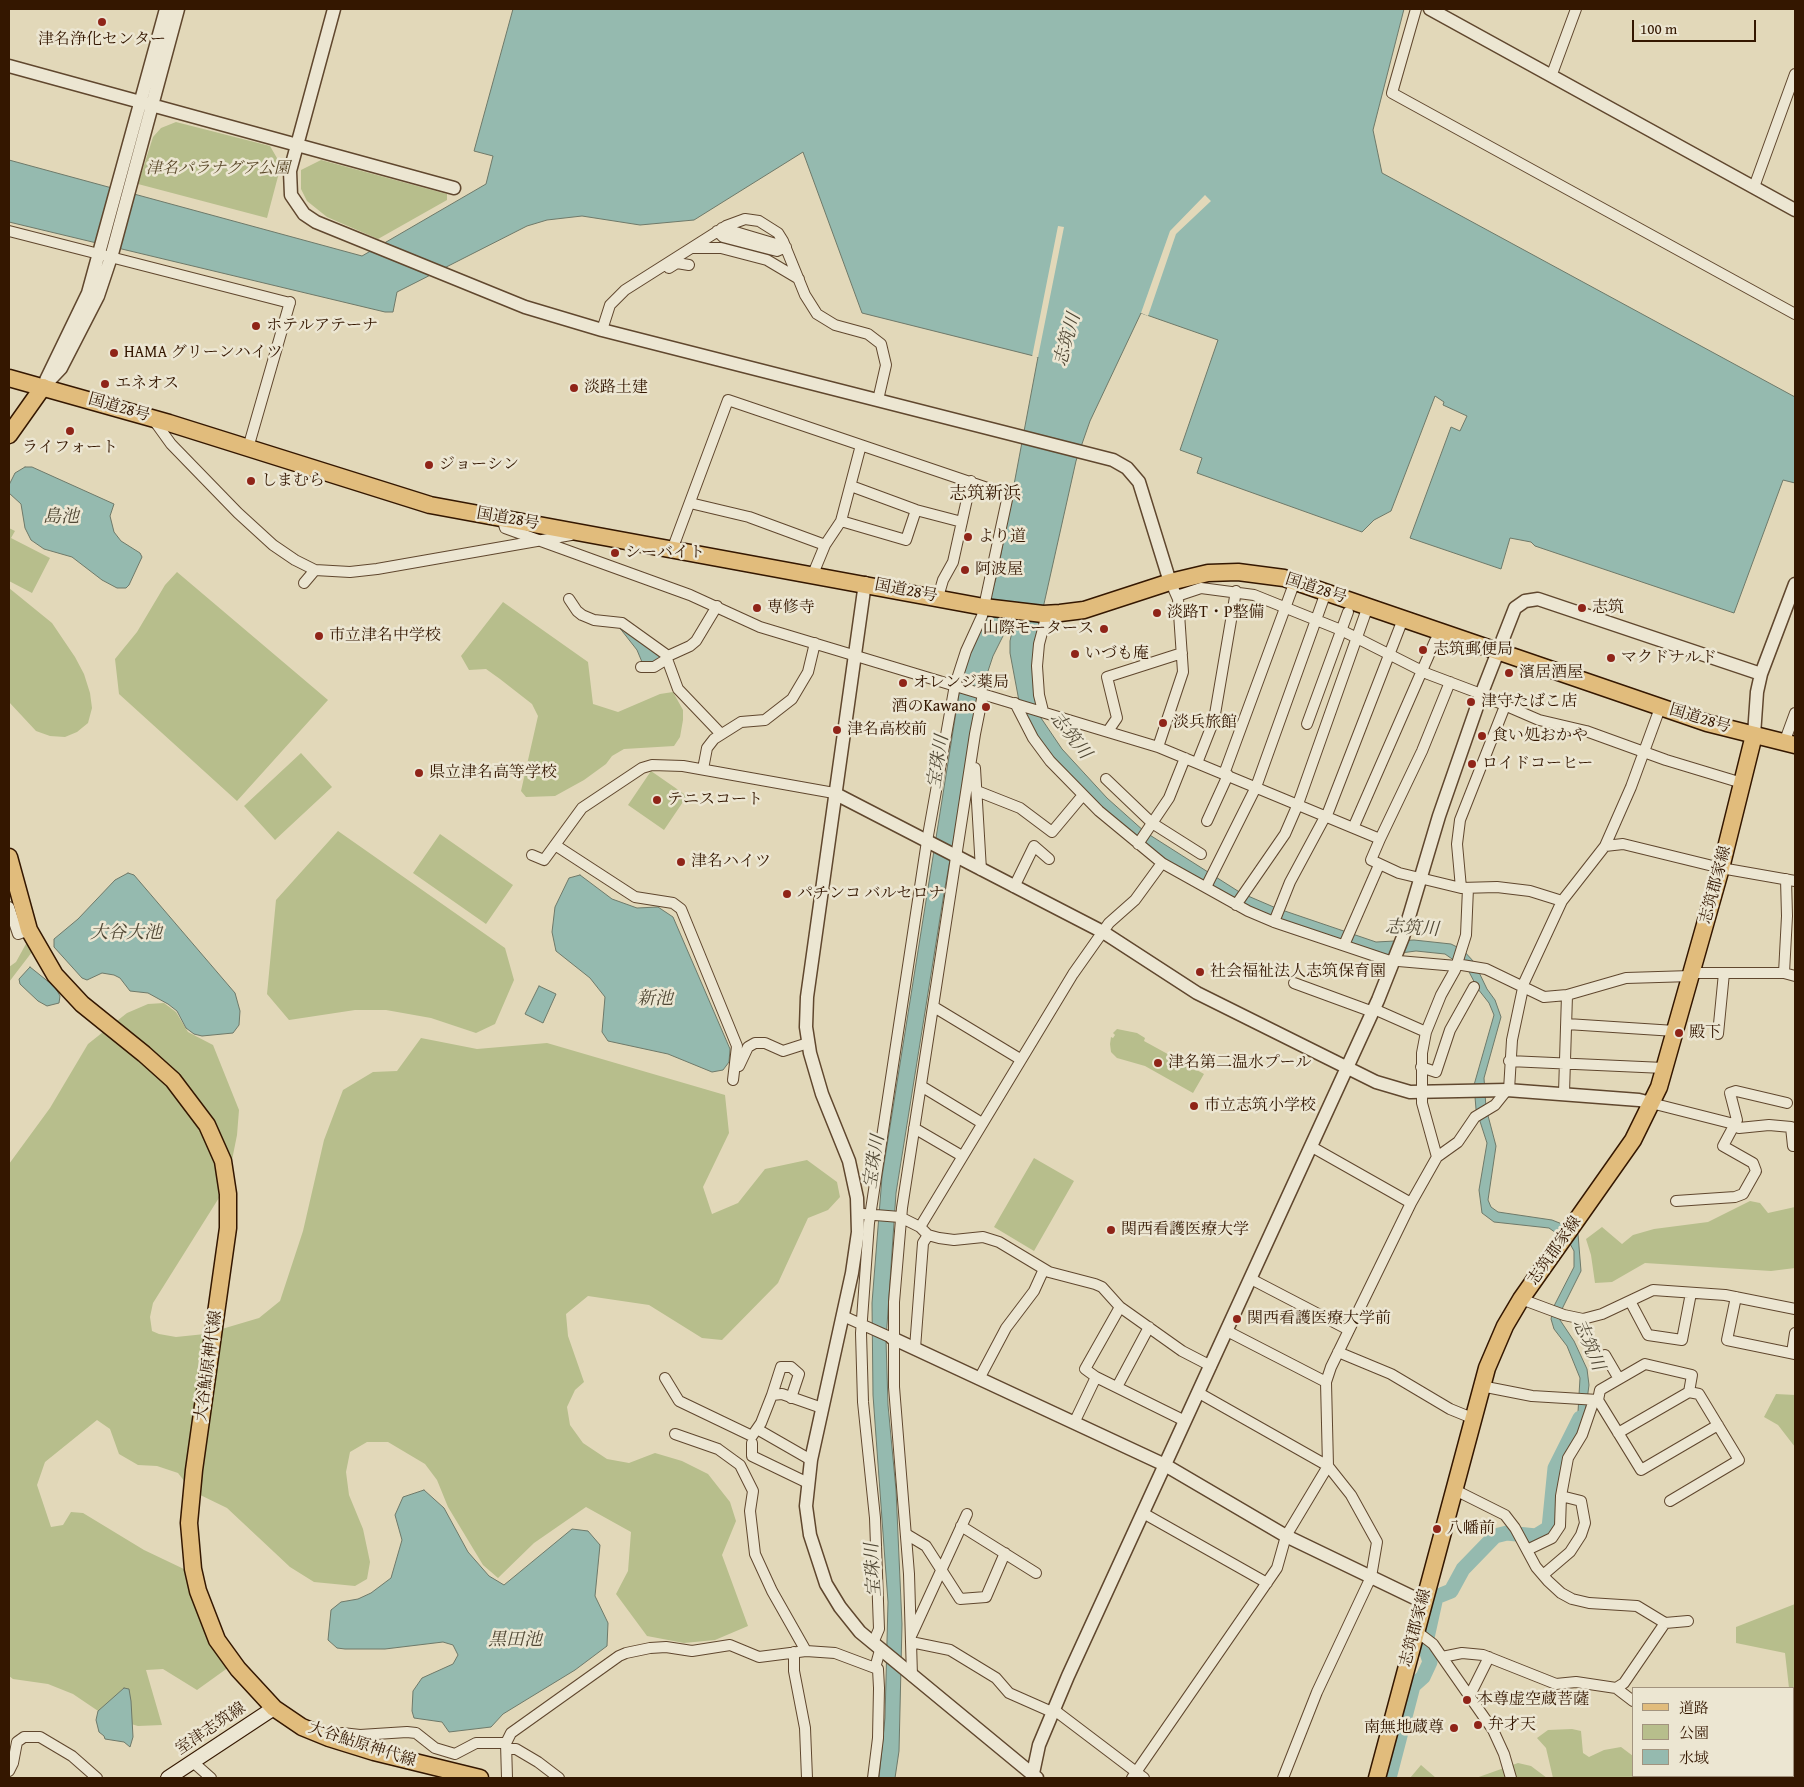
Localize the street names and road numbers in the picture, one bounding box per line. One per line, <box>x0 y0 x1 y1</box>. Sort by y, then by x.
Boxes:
street label: 国道28号 <box>86 390 152 426</box>
street label: 国道28号 <box>475 504 541 534</box>
street label: 国道28号 <box>1283 570 1349 608</box>
street label: 国道28号 <box>873 576 939 606</box>
street label: 国道28号 <box>1667 701 1733 737</box>
street label: 志筑郡家線 <box>1696 844 1736 926</box>
street label: 志筑郡家線 <box>1524 1213 1586 1289</box>
street label: 大谷鮎原神代線 <box>192 1309 226 1423</box>
street label: 志筑郡家線 <box>1396 1587 1436 1669</box>
street label: 室津志筑線 <box>172 1699 250 1759</box>
street label: 大谷鮎原神代線 <box>306 1719 418 1771</box>

